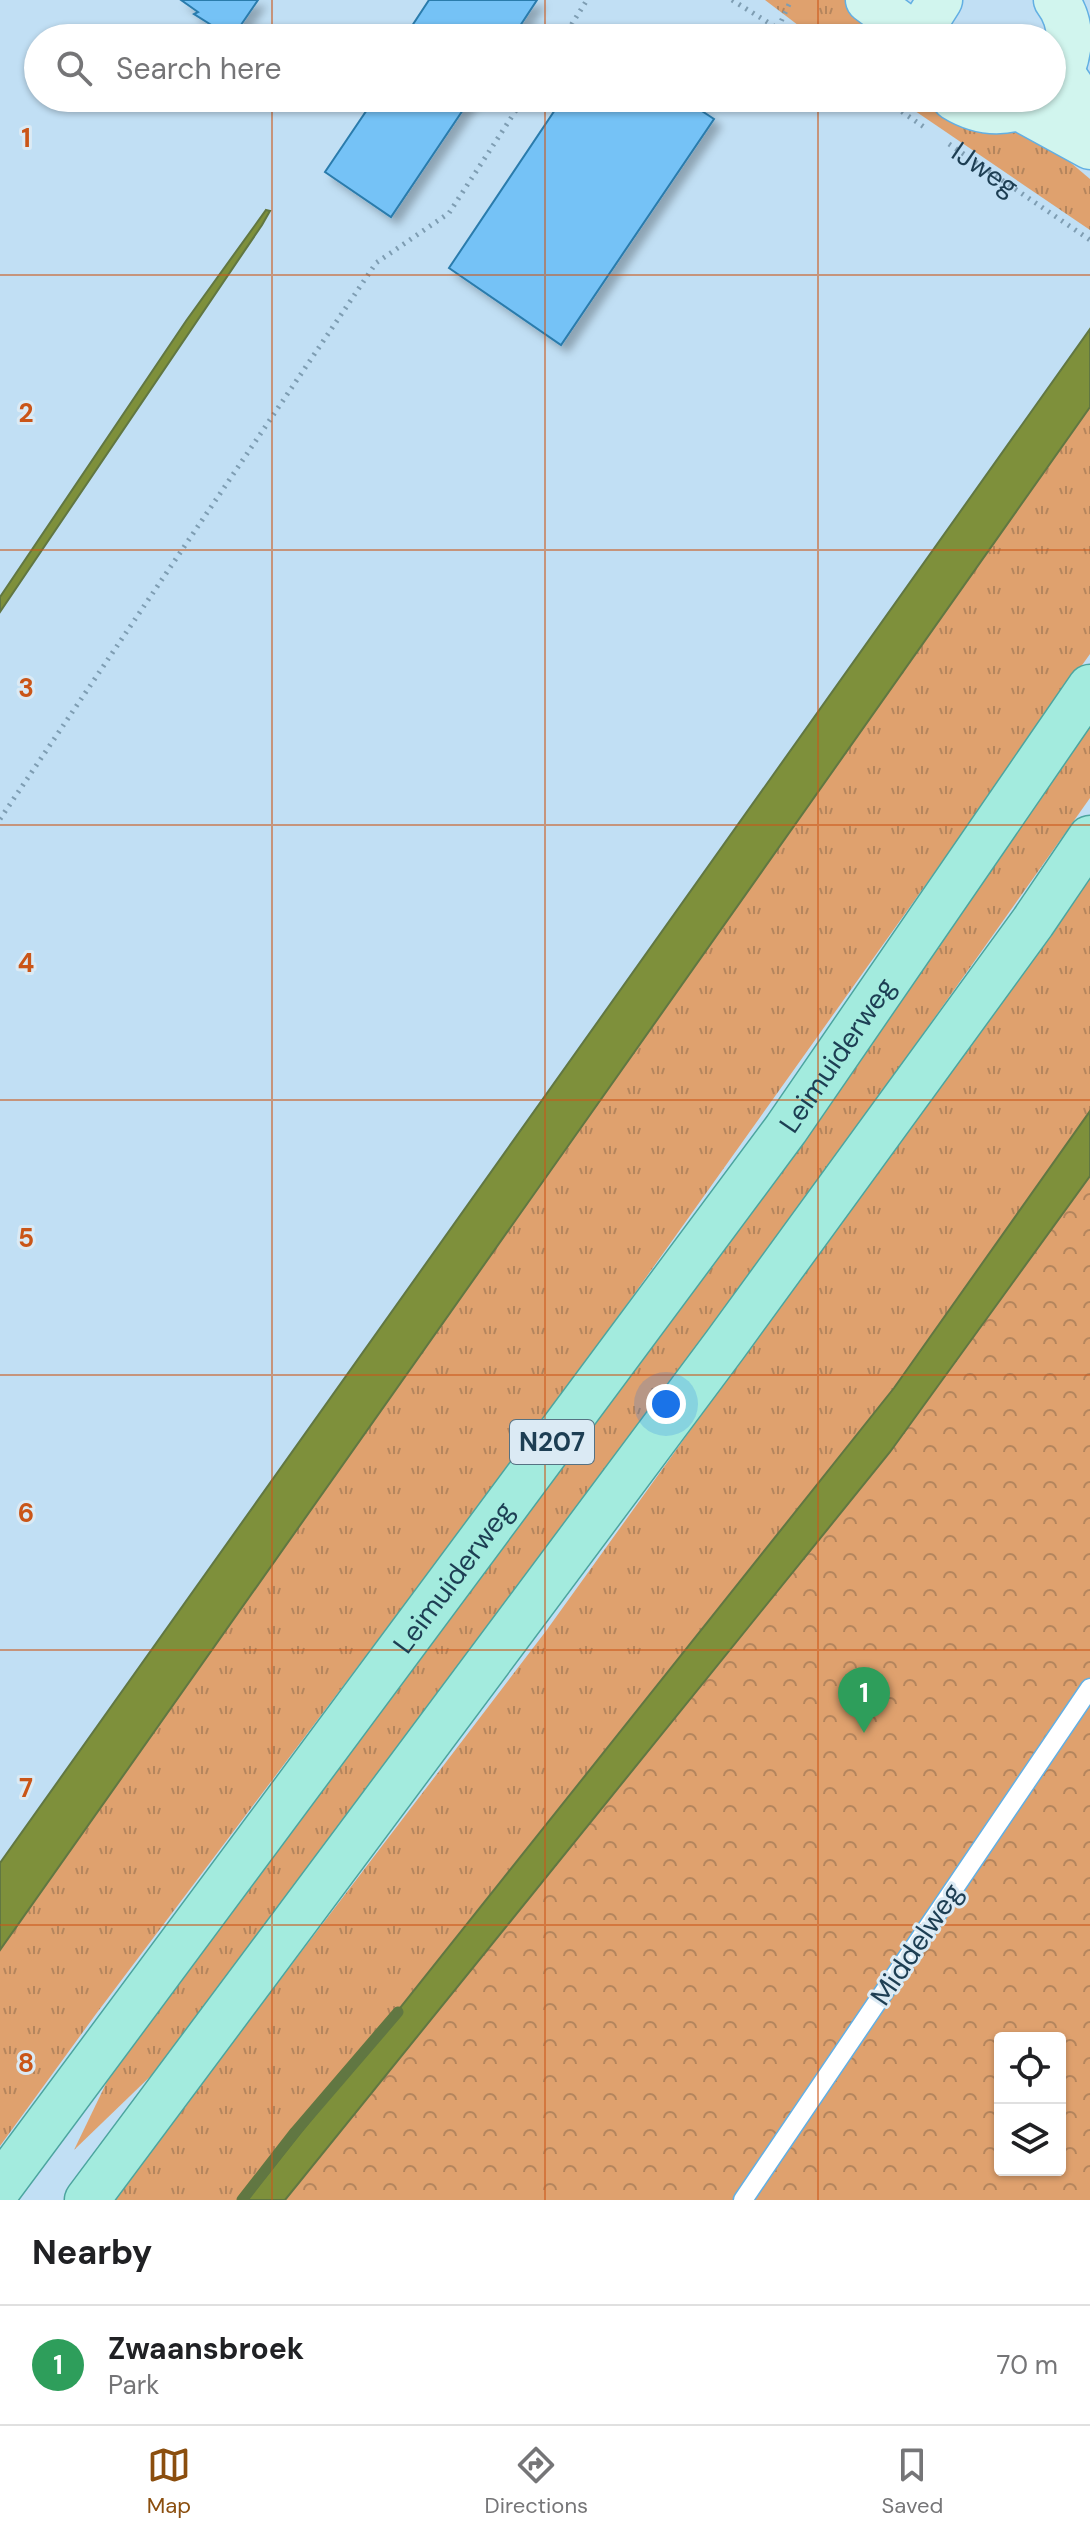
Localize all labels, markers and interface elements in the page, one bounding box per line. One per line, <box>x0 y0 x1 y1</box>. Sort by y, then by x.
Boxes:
search box <box>24 24 1066 112</box>
icon: search <box>52 46 96 90</box>
text: Search here <box>116 49 282 88</box>
text: 1 <box>21 121 31 155</box>
street label: IJweg <box>945 133 1026 205</box>
text: 2 <box>18 396 34 430</box>
text: 3 <box>18 671 34 705</box>
text: 4 <box>18 946 34 980</box>
street label: Leimuiderweg <box>771 970 904 1140</box>
text: 5 <box>18 1221 34 1255</box>
your location <box>646 1384 686 1424</box>
road number: N207 <box>510 1420 594 1464</box>
street label: Leimuiderweg <box>385 1494 522 1661</box>
text: 6 <box>18 1496 34 1530</box>
pin: 1 <box>838 1667 890 1733</box>
text: 7 <box>19 1771 33 1805</box>
street label: Middelweg <box>862 1876 971 2013</box>
map controls <box>994 2032 1066 2176</box>
button: locate <box>994 2032 1066 2104</box>
text: 8 <box>18 2046 34 2080</box>
button: layers <box>994 2104 1066 2176</box>
text: Nearby <box>32 2230 152 2275</box>
text: Zwaansbroek <box>108 2329 304 2368</box>
text: 1 <box>53 2348 63 2382</box>
text: 70 m <box>997 2348 1058 2382</box>
text: Park <box>108 2368 159 2402</box>
tab: Map <box>147 2443 191 2520</box>
tab: Directions <box>485 2443 588 2520</box>
tab: Saved <box>882 2443 943 2520</box>

